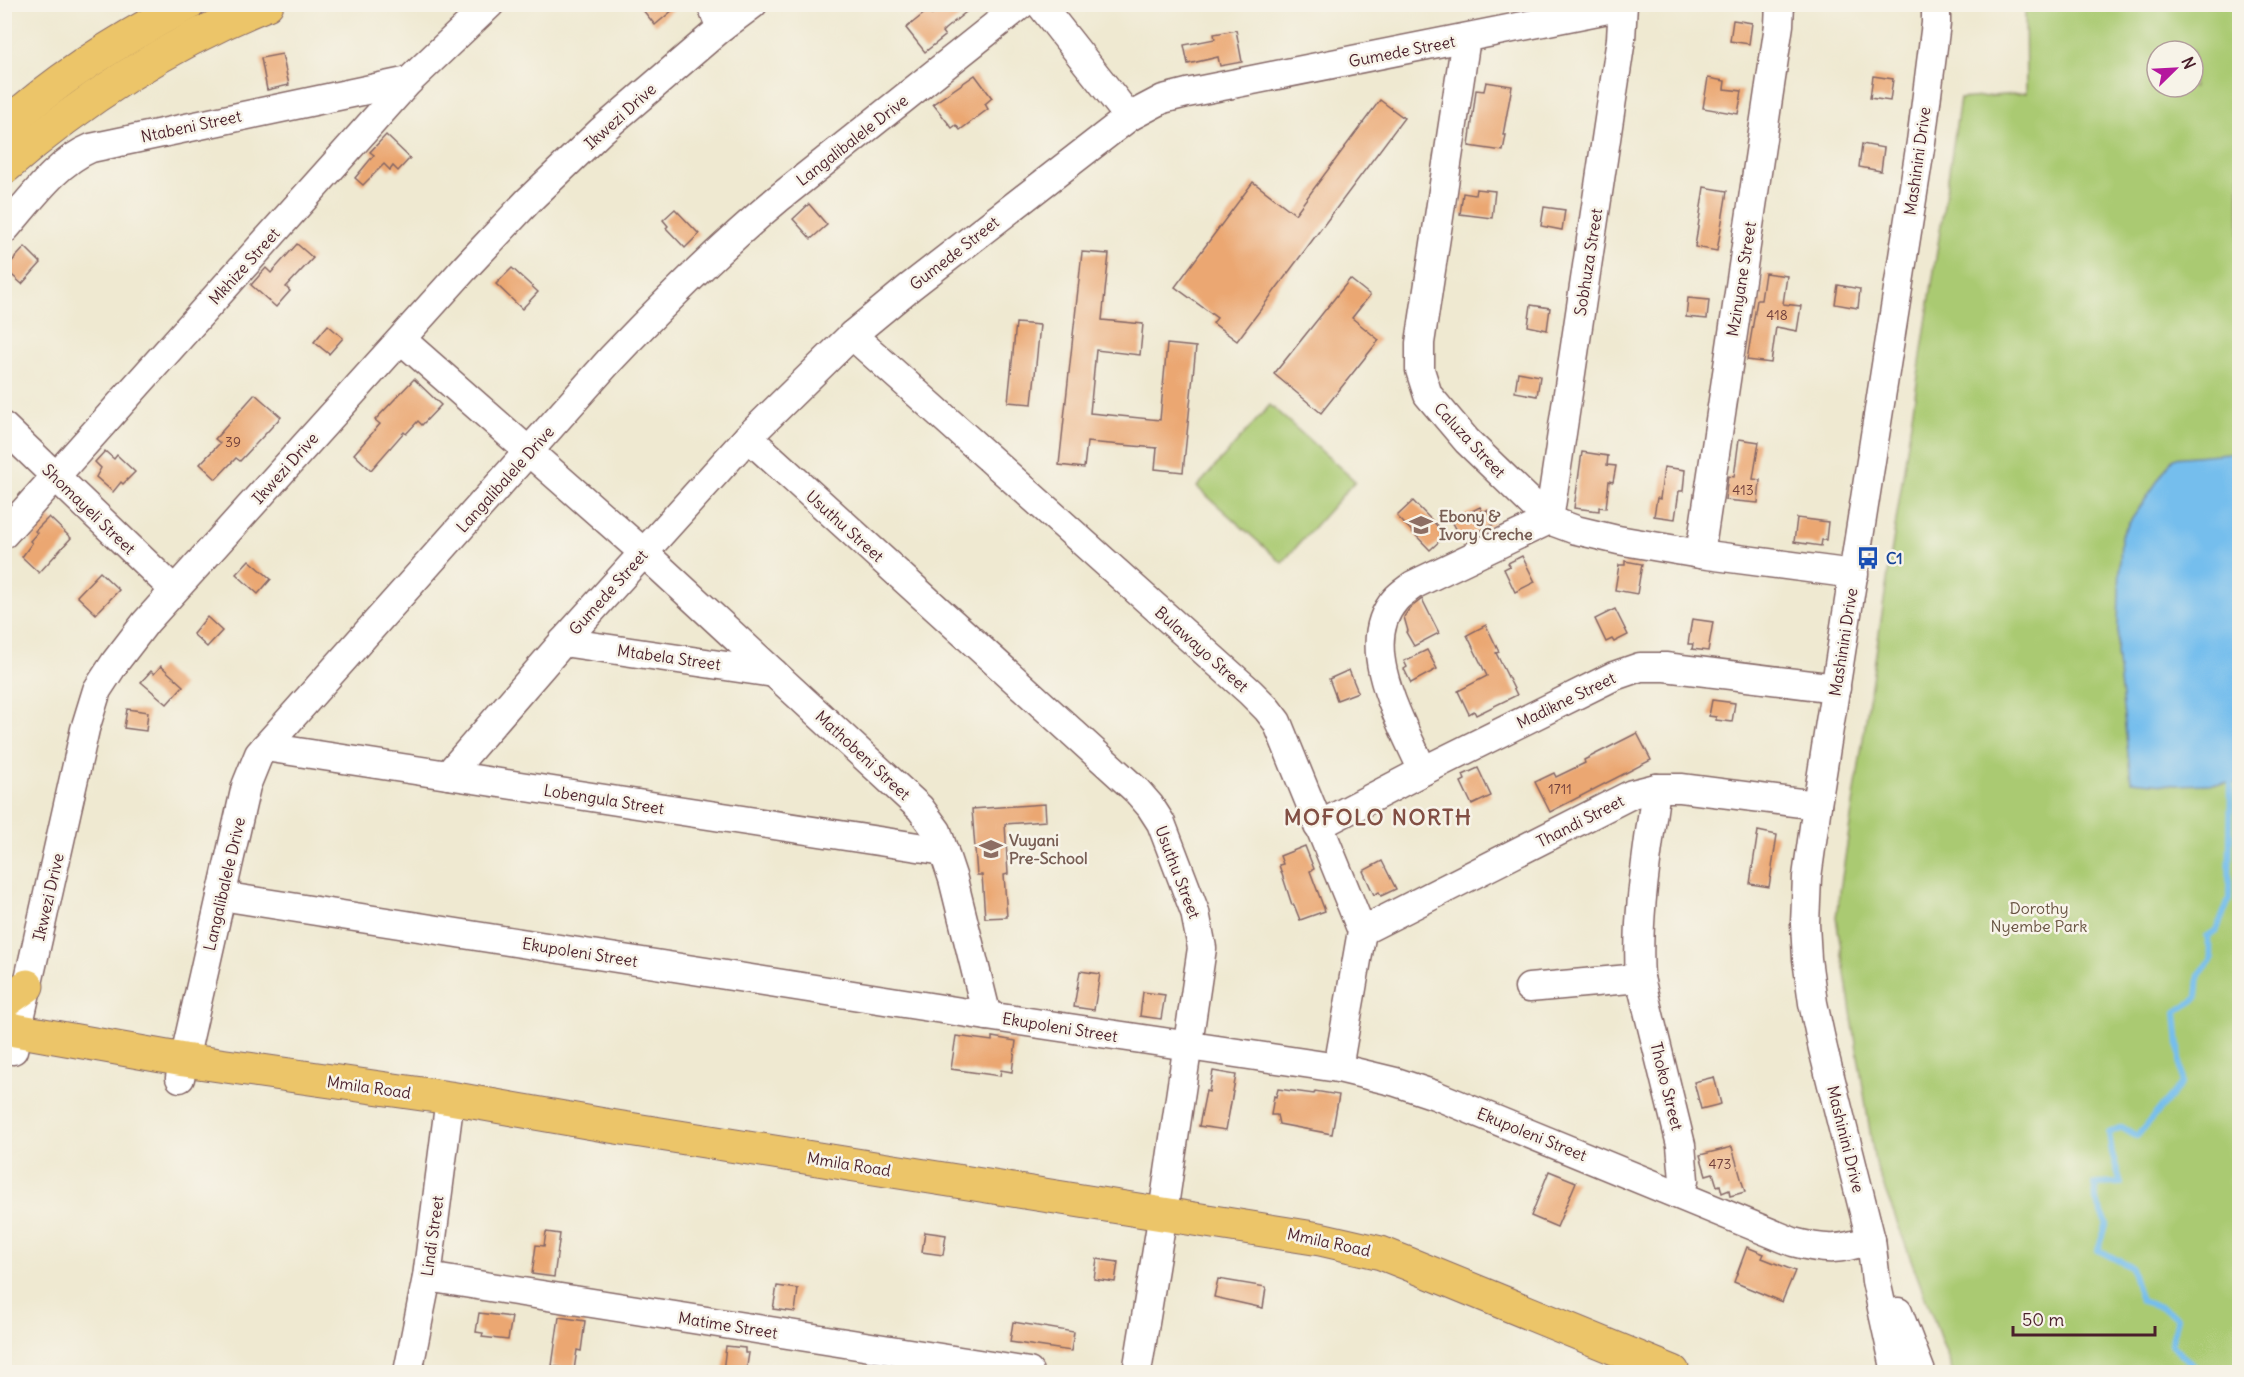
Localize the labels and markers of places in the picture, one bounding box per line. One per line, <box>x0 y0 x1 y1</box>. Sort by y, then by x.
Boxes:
place label: Ebony & Ivory Creche <box>1439 506 1533 545</box>
school or university icon: Ebony & Ivory Creche <box>1408 512 1434 538</box>
bus stop icon: C1 <box>1855 545 1881 571</box>
place label: C1 <box>1886 548 1903 568</box>
place label: Vuyani Pre-School <box>1009 830 1088 868</box>
school or university icon: Vuyani Pre-School <box>978 836 1004 862</box>

